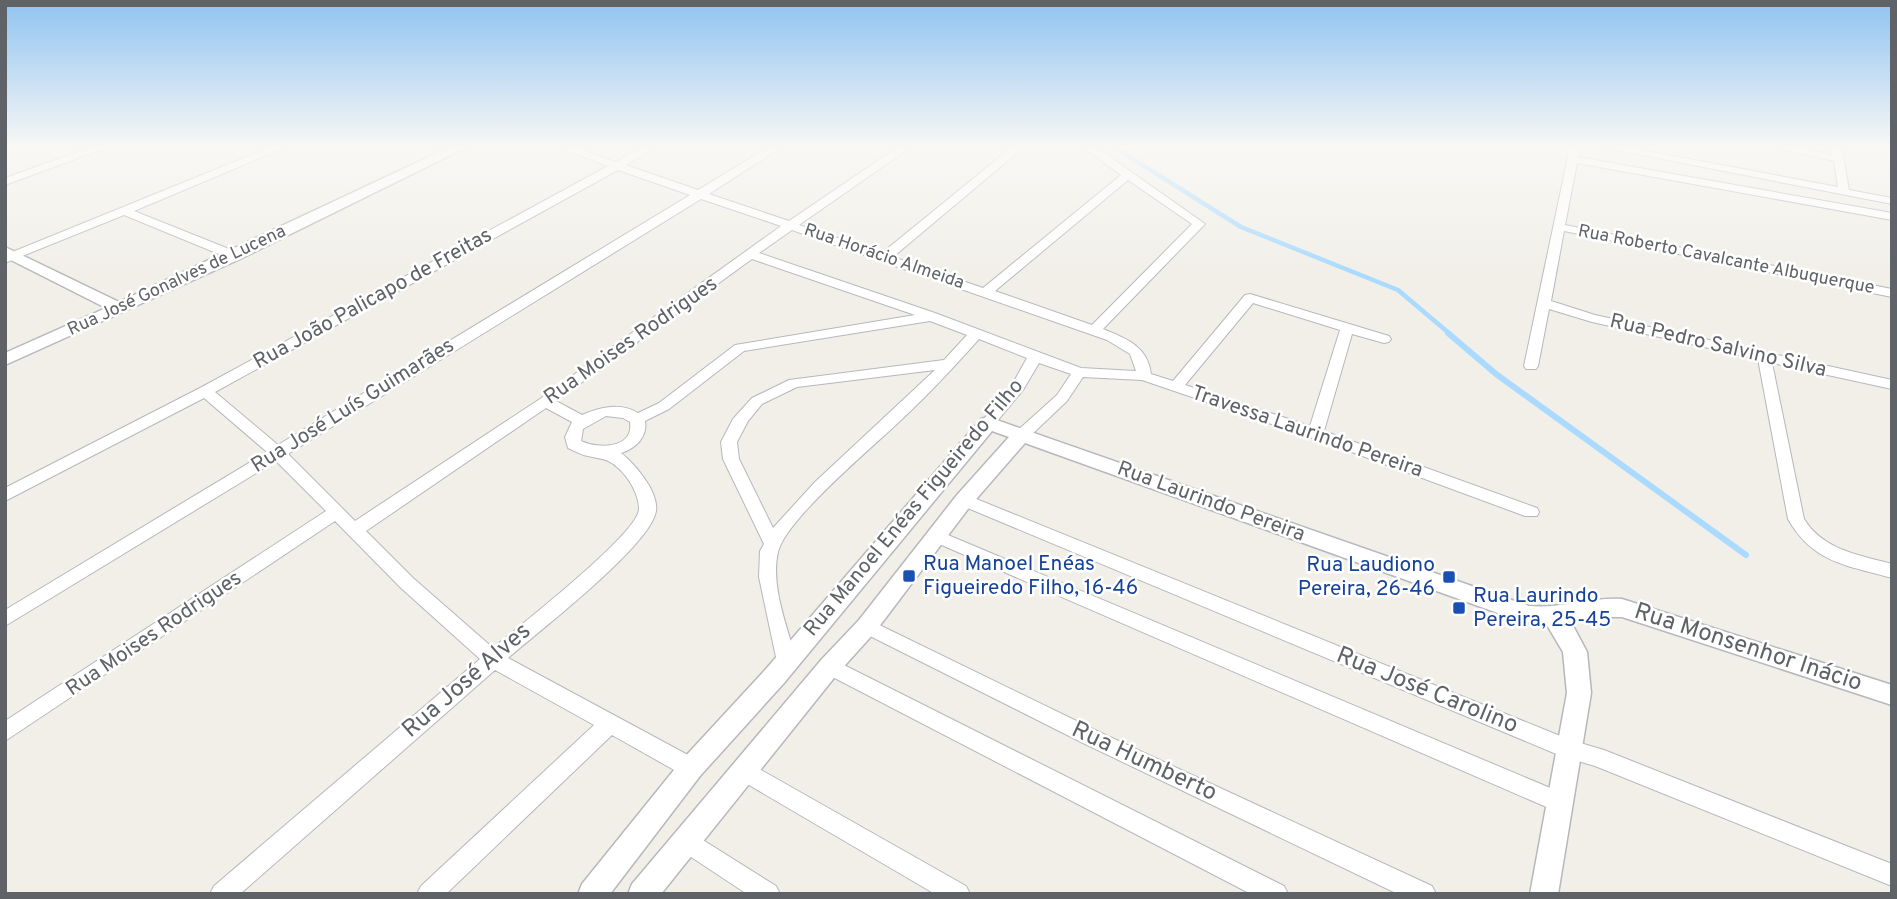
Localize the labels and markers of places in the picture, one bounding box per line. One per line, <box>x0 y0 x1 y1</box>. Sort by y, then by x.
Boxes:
place label: Rua Manoel Enéas Figueiredo Filho, 16-46 <box>923 551 1138 602</box>
place label: Rua Laudiono Pereira, 26-46 <box>1298 552 1435 603</box>
marker: Rua Manoel Enéas Figueiredo Filho, 16-46 <box>901 568 917 584</box>
marker: Rua Laudiono Pereira, 26-46 <box>1441 569 1457 585</box>
place label: Rua Laurindo Pereira, 25-45 <box>1473 583 1611 634</box>
marker: Rua Laurindo Pereira, 25-45 <box>1451 600 1467 616</box>

